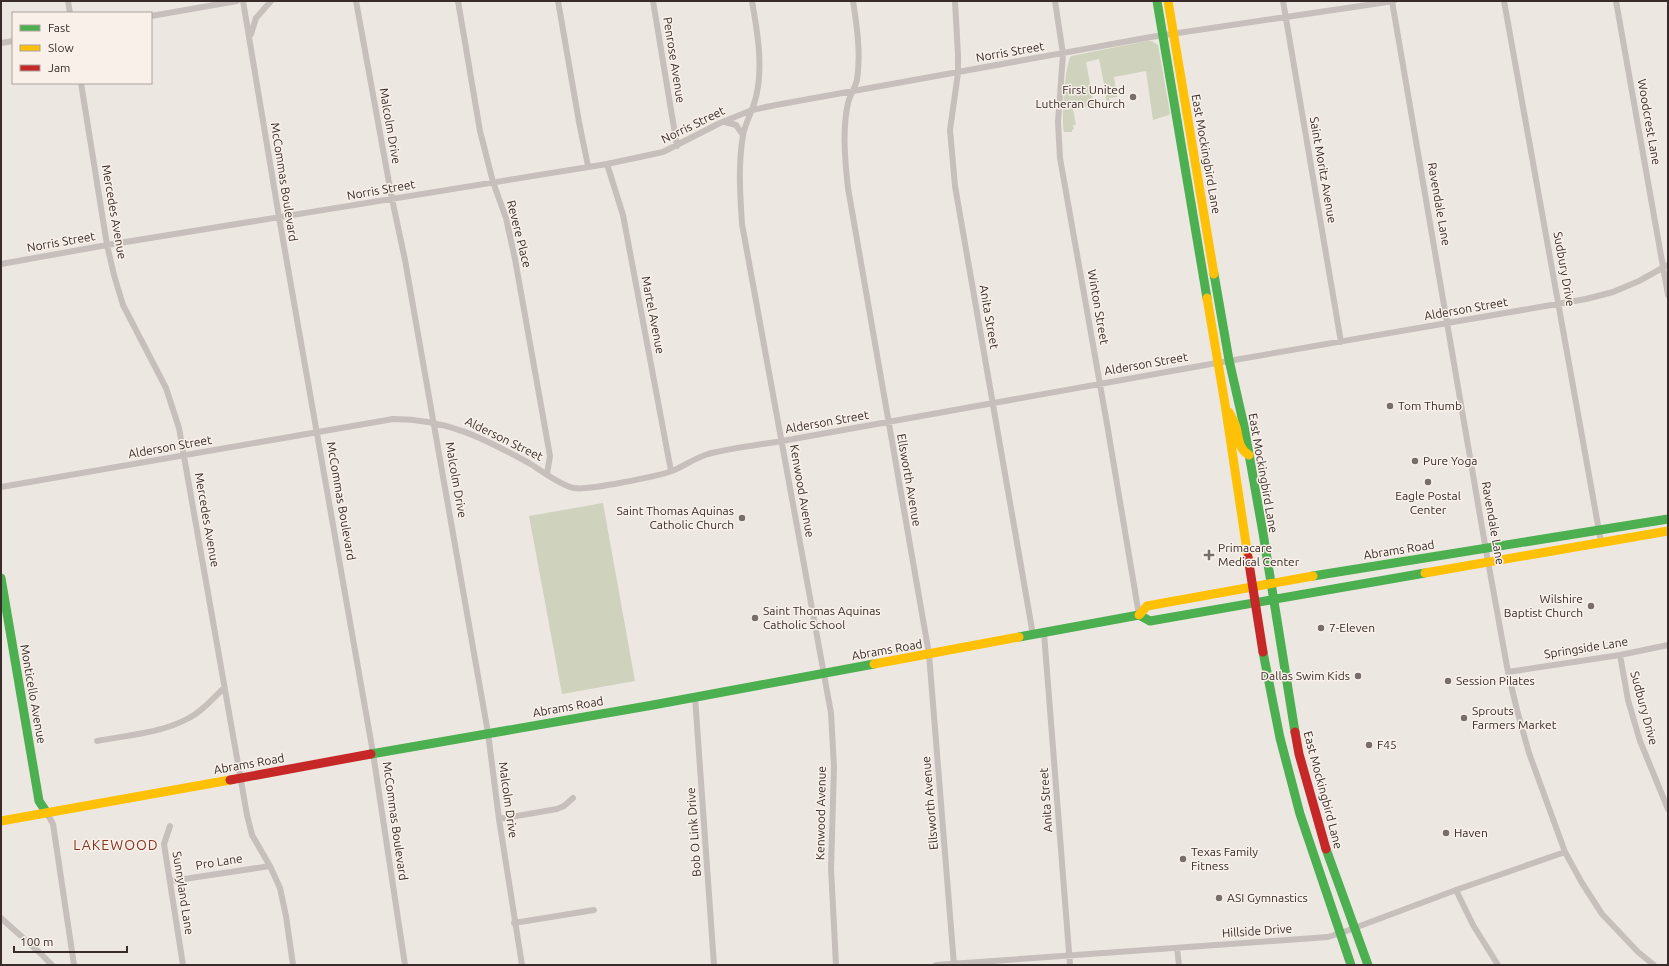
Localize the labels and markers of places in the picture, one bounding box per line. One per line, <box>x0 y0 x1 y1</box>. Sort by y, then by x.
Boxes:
place label: First United Lutheran Church <box>1036 83 1125 110</box>
marker: First United Lutheran Church <box>1128 92 1138 102</box>
place label: Tom Thumb <box>1398 399 1462 412</box>
marker: Tom Thumb <box>1385 401 1395 411</box>
place label: Pure Yoga <box>1423 454 1477 467</box>
marker: Pure Yoga <box>1410 456 1420 466</box>
marker: Eagle Postal Center <box>1423 477 1433 487</box>
place label: Eagle Postal Center <box>1395 489 1461 516</box>
place label: Saint Thomas Aquinas Catholic Church <box>616 504 734 531</box>
marker: Saint Thomas Aquinas Catholic Church <box>737 513 747 523</box>
place label: Primacare Medical Center <box>1218 541 1300 568</box>
marker: Primacare Medical Center <box>1203 549 1215 561</box>
place label: Wilshire Baptist Church <box>1504 592 1583 619</box>
marker: Wilshire Baptist Church <box>1586 601 1596 611</box>
place label: Saint Thomas Aquinas Catholic School <box>763 604 881 631</box>
marker: Saint Thomas Aquinas Catholic School <box>750 613 760 623</box>
place label: 7-Eleven <box>1329 621 1375 634</box>
marker: 7-Eleven <box>1316 623 1326 633</box>
place label: Dallas Swim Kids <box>1261 669 1350 682</box>
marker: Dallas Swim Kids <box>1353 671 1363 681</box>
place label: Session Pilates <box>1456 674 1535 687</box>
marker: Session Pilates <box>1443 676 1453 686</box>
place label: Sprouts Farmers Market <box>1472 704 1557 731</box>
marker: Sprouts Farmers Market <box>1459 713 1469 723</box>
place label: F45 <box>1377 738 1397 751</box>
marker: F45 <box>1364 740 1374 750</box>
place label: Haven <box>1454 826 1488 839</box>
marker: Haven <box>1441 828 1451 838</box>
place label: Texas Family Fitness <box>1191 845 1258 872</box>
marker: Texas Family Fitness <box>1178 854 1188 864</box>
place label: ASI Gymnastics <box>1227 891 1308 904</box>
marker: ASI Gymnastics <box>1214 893 1224 903</box>

